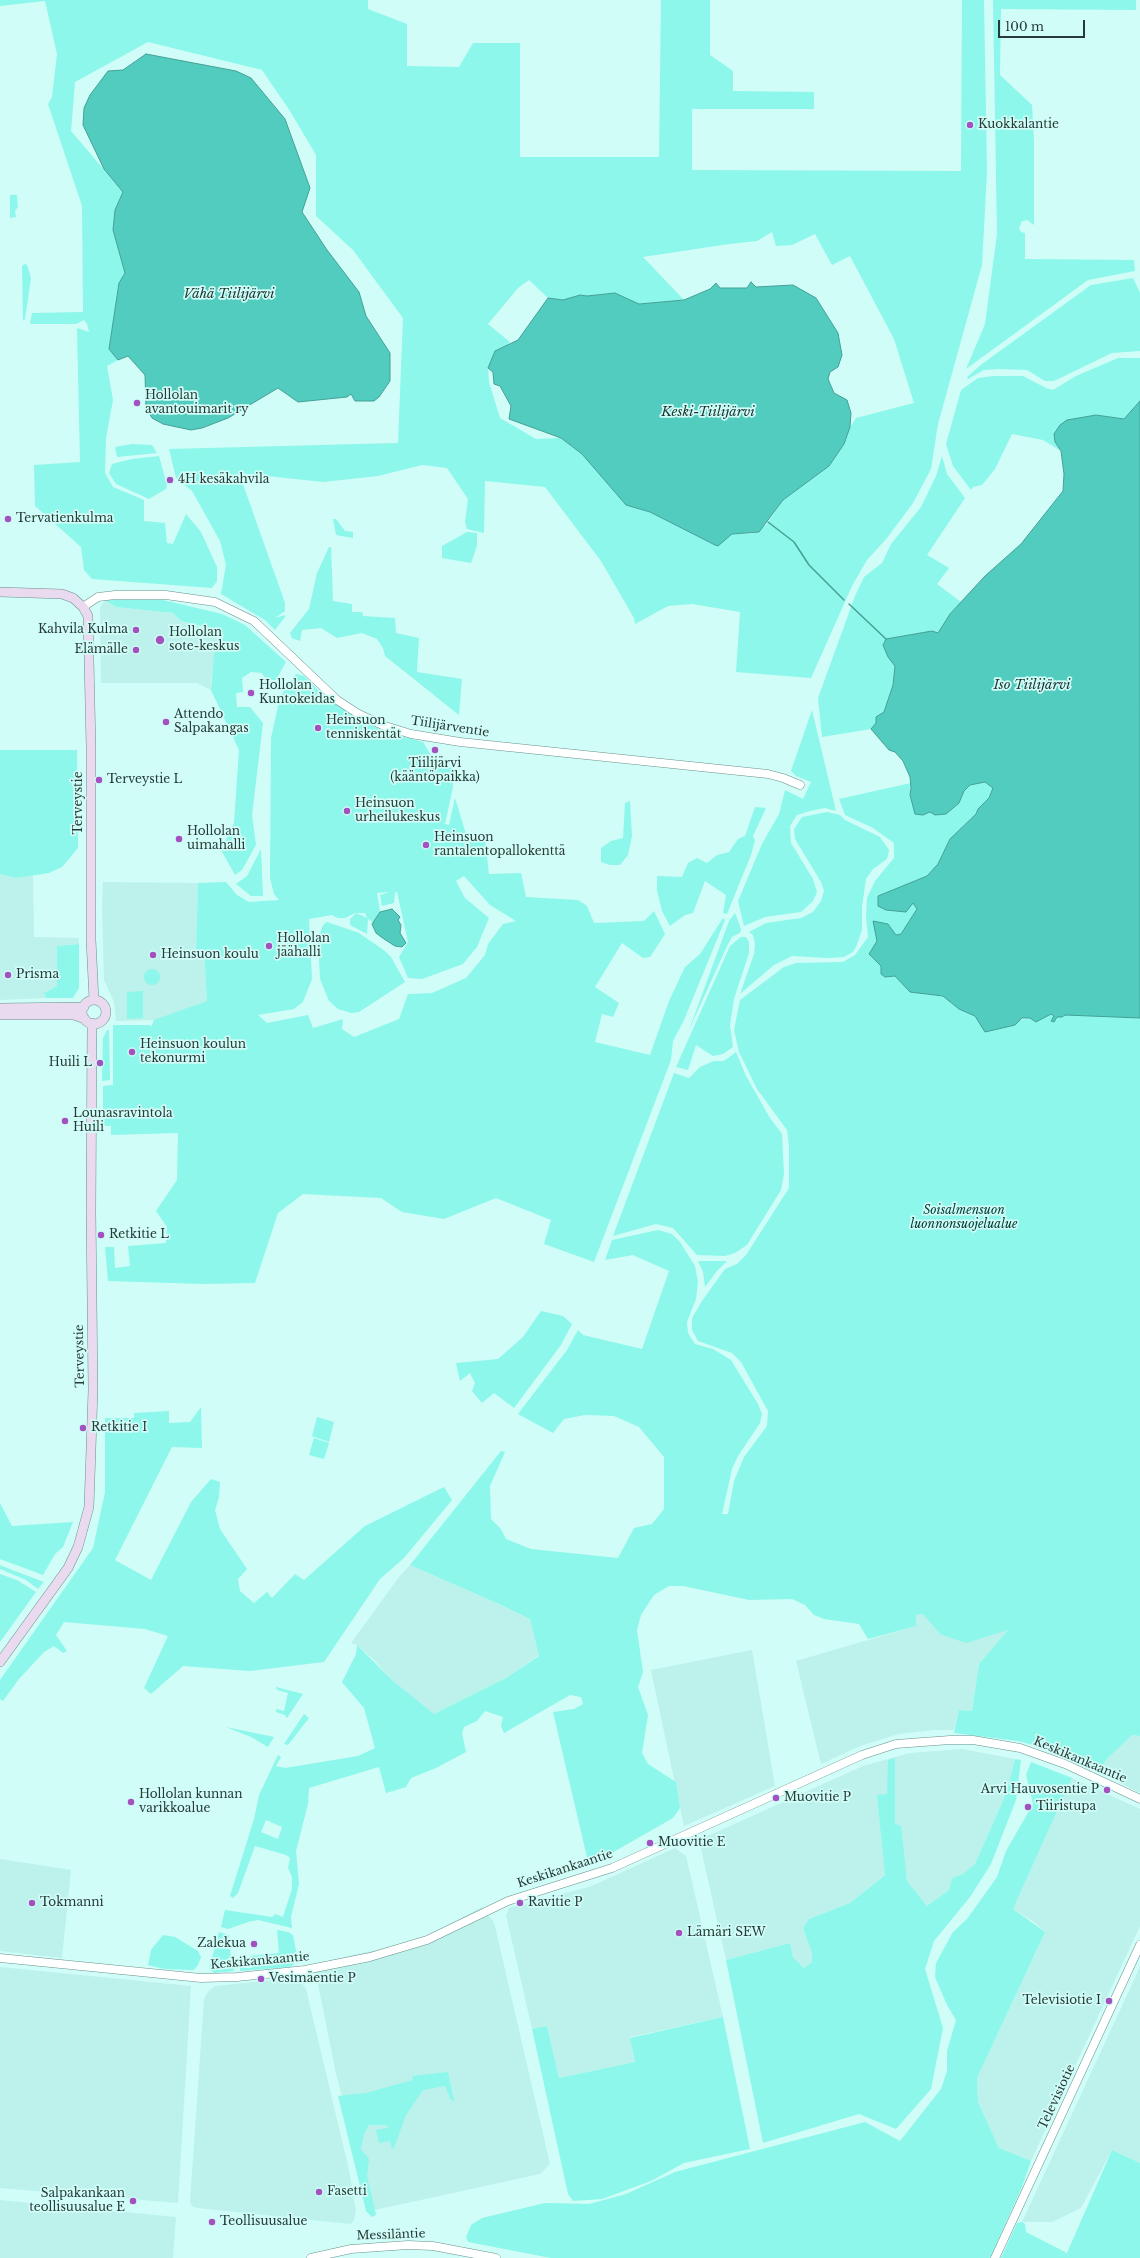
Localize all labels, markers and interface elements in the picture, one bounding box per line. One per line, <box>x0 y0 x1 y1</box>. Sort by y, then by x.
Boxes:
scale bar <box>1000 12 1087 38</box>
text: 100 m <box>1005 19 1044 34</box>
place label: Kuokkalantie <box>978 118 1059 132</box>
marker: Kuokkalantie <box>965 120 975 130</box>
water label: Vähä Tiilijärvi <box>183 286 275 302</box>
place label: Hollolan avantouimarit ry <box>145 389 249 417</box>
marker: Hollolan avantouimarit ry <box>132 398 142 408</box>
water label: Keski-Tiilijärvi <box>661 404 755 420</box>
place label: 4H kesäkahvila <box>178 473 270 487</box>
marker: 4H kesäkahvila <box>165 475 175 485</box>
place label: Tervatienkulma <box>16 512 113 526</box>
marker: Tervatienkulma <box>3 514 13 524</box>
place label: Kahvila Kulma <box>38 623 128 637</box>
marker: Kahvila Kulma <box>131 625 141 635</box>
place label: Hollolan sote-keskus <box>169 626 239 654</box>
marker: Hollolan sote-keskus <box>154 634 166 646</box>
place label: Elämälle <box>75 643 128 657</box>
marker: Elämälle <box>131 645 141 655</box>
water label: Iso Tiilijärvi <box>993 677 1071 693</box>
place label: Hollolan Kuntokeidas <box>259 679 335 707</box>
marker: Hollolan Kuntokeidas <box>246 688 256 698</box>
place label: Attendo Salpakangas <box>174 708 249 736</box>
place label: Heinsuon tenniskentät <box>326 714 401 742</box>
street label: Tiilijärventie <box>410 714 490 740</box>
marker: Attendo Salpakangas <box>161 717 171 727</box>
marker: Heinsuon tenniskentät <box>313 723 323 733</box>
marker: Tiilijärvi (kääntöpaikka) <box>430 745 440 755</box>
place label: Tiilijärvi (kääntöpaikka) <box>390 757 480 785</box>
street label: Terveystie <box>72 771 86 835</box>
place label: Terveystie L <box>107 773 182 787</box>
marker: Terveystie L <box>94 775 104 785</box>
place label: Heinsuon urheilukeskus <box>355 797 440 825</box>
marker: Heinsuon urheilukeskus <box>342 806 352 816</box>
place label: Hollolan uimahalli <box>187 825 245 853</box>
place label: Heinsuon rantalentopallokenttä <box>434 831 566 859</box>
marker: Hollolan uimahalli <box>174 834 184 844</box>
marker: Heinsuon rantalentopallokenttä <box>421 840 431 850</box>
place label: Hollolan jäähalli <box>277 932 330 960</box>
marker: Hollolan jäähalli <box>264 941 274 951</box>
place label: Heinsuon koulu <box>161 948 259 962</box>
marker: Heinsuon koulu <box>148 950 158 960</box>
place label: Prisma <box>16 968 59 982</box>
marker: Prisma <box>3 970 13 980</box>
place label: Heinsuon koulun tekonurmi <box>140 1038 246 1066</box>
marker: Heinsuon koulun tekonurmi <box>127 1047 137 1057</box>
place label: Huili L <box>49 1056 92 1070</box>
marker: Huili L <box>95 1058 105 1068</box>
place label: Lounasravintola Huili <box>73 1107 173 1135</box>
marker: Lounasravintola Huili <box>60 1116 70 1126</box>
park label: Soisalmensuon luonnonsuojelualue <box>910 1204 1018 1232</box>
place label: Retkitie L <box>109 1228 169 1242</box>
marker: Retkitie L <box>96 1230 106 1240</box>
street label: Terveystie <box>72 1324 88 1388</box>
place label: Retkitie I <box>91 1421 147 1435</box>
marker: Retkitie I <box>78 1423 88 1433</box>
street label: Keskikankaantie <box>1031 1734 1129 1786</box>
place label: Arvi Hauvosentie P <box>981 1783 1099 1797</box>
marker: Arvi Hauvosentie P <box>1102 1785 1112 1795</box>
place label: Hollolan kunnan varikkoalue <box>139 1788 242 1816</box>
place label: Muovitie P <box>784 1791 851 1805</box>
marker: Muovitie P <box>771 1793 781 1803</box>
marker: Hollolan kunnan varikkoalue <box>126 1797 136 1807</box>
place label: Tiiristupa <box>1036 1800 1096 1814</box>
marker: Tiiristupa <box>1023 1802 1033 1812</box>
place label: Muovitie E <box>658 1836 726 1850</box>
marker: Muovitie E <box>645 1838 655 1848</box>
street label: Keskikankaantie <box>515 1847 615 1891</box>
place label: Tokmanni <box>40 1896 104 1910</box>
place label: Ravitie P <box>528 1896 582 1910</box>
marker: Tokmanni <box>27 1898 37 1908</box>
marker: Ravitie P <box>515 1898 525 1908</box>
place label: Lämäri SEW <box>687 1926 766 1940</box>
marker: Lämäri SEW <box>674 1928 684 1938</box>
place label: Zalekua <box>197 1937 246 1951</box>
marker: Zalekua <box>249 1939 259 1949</box>
street label: Keskikankaantie <box>210 1949 310 1973</box>
place label: Vesimäentie P <box>269 1972 356 1986</box>
marker: Vesimäentie P <box>256 1974 266 1984</box>
place label: Televisiotie I <box>1022 1994 1101 2008</box>
marker: Televisiotie I <box>1104 1996 1114 2006</box>
street label: Televisiotie <box>1036 2062 1078 2132</box>
place label: Fasetti <box>327 2185 367 2199</box>
place label: Salpakankaan teollisuusalue E <box>29 2187 125 2215</box>
marker: Fasetti <box>314 2187 324 2197</box>
marker: Salpakankaan teollisuusalue E <box>128 2196 138 2206</box>
place label: Teollisuusalue <box>220 2215 307 2229</box>
marker: Teollisuusalue <box>207 2217 217 2227</box>
street label: Messiläntie <box>356 2227 426 2243</box>

